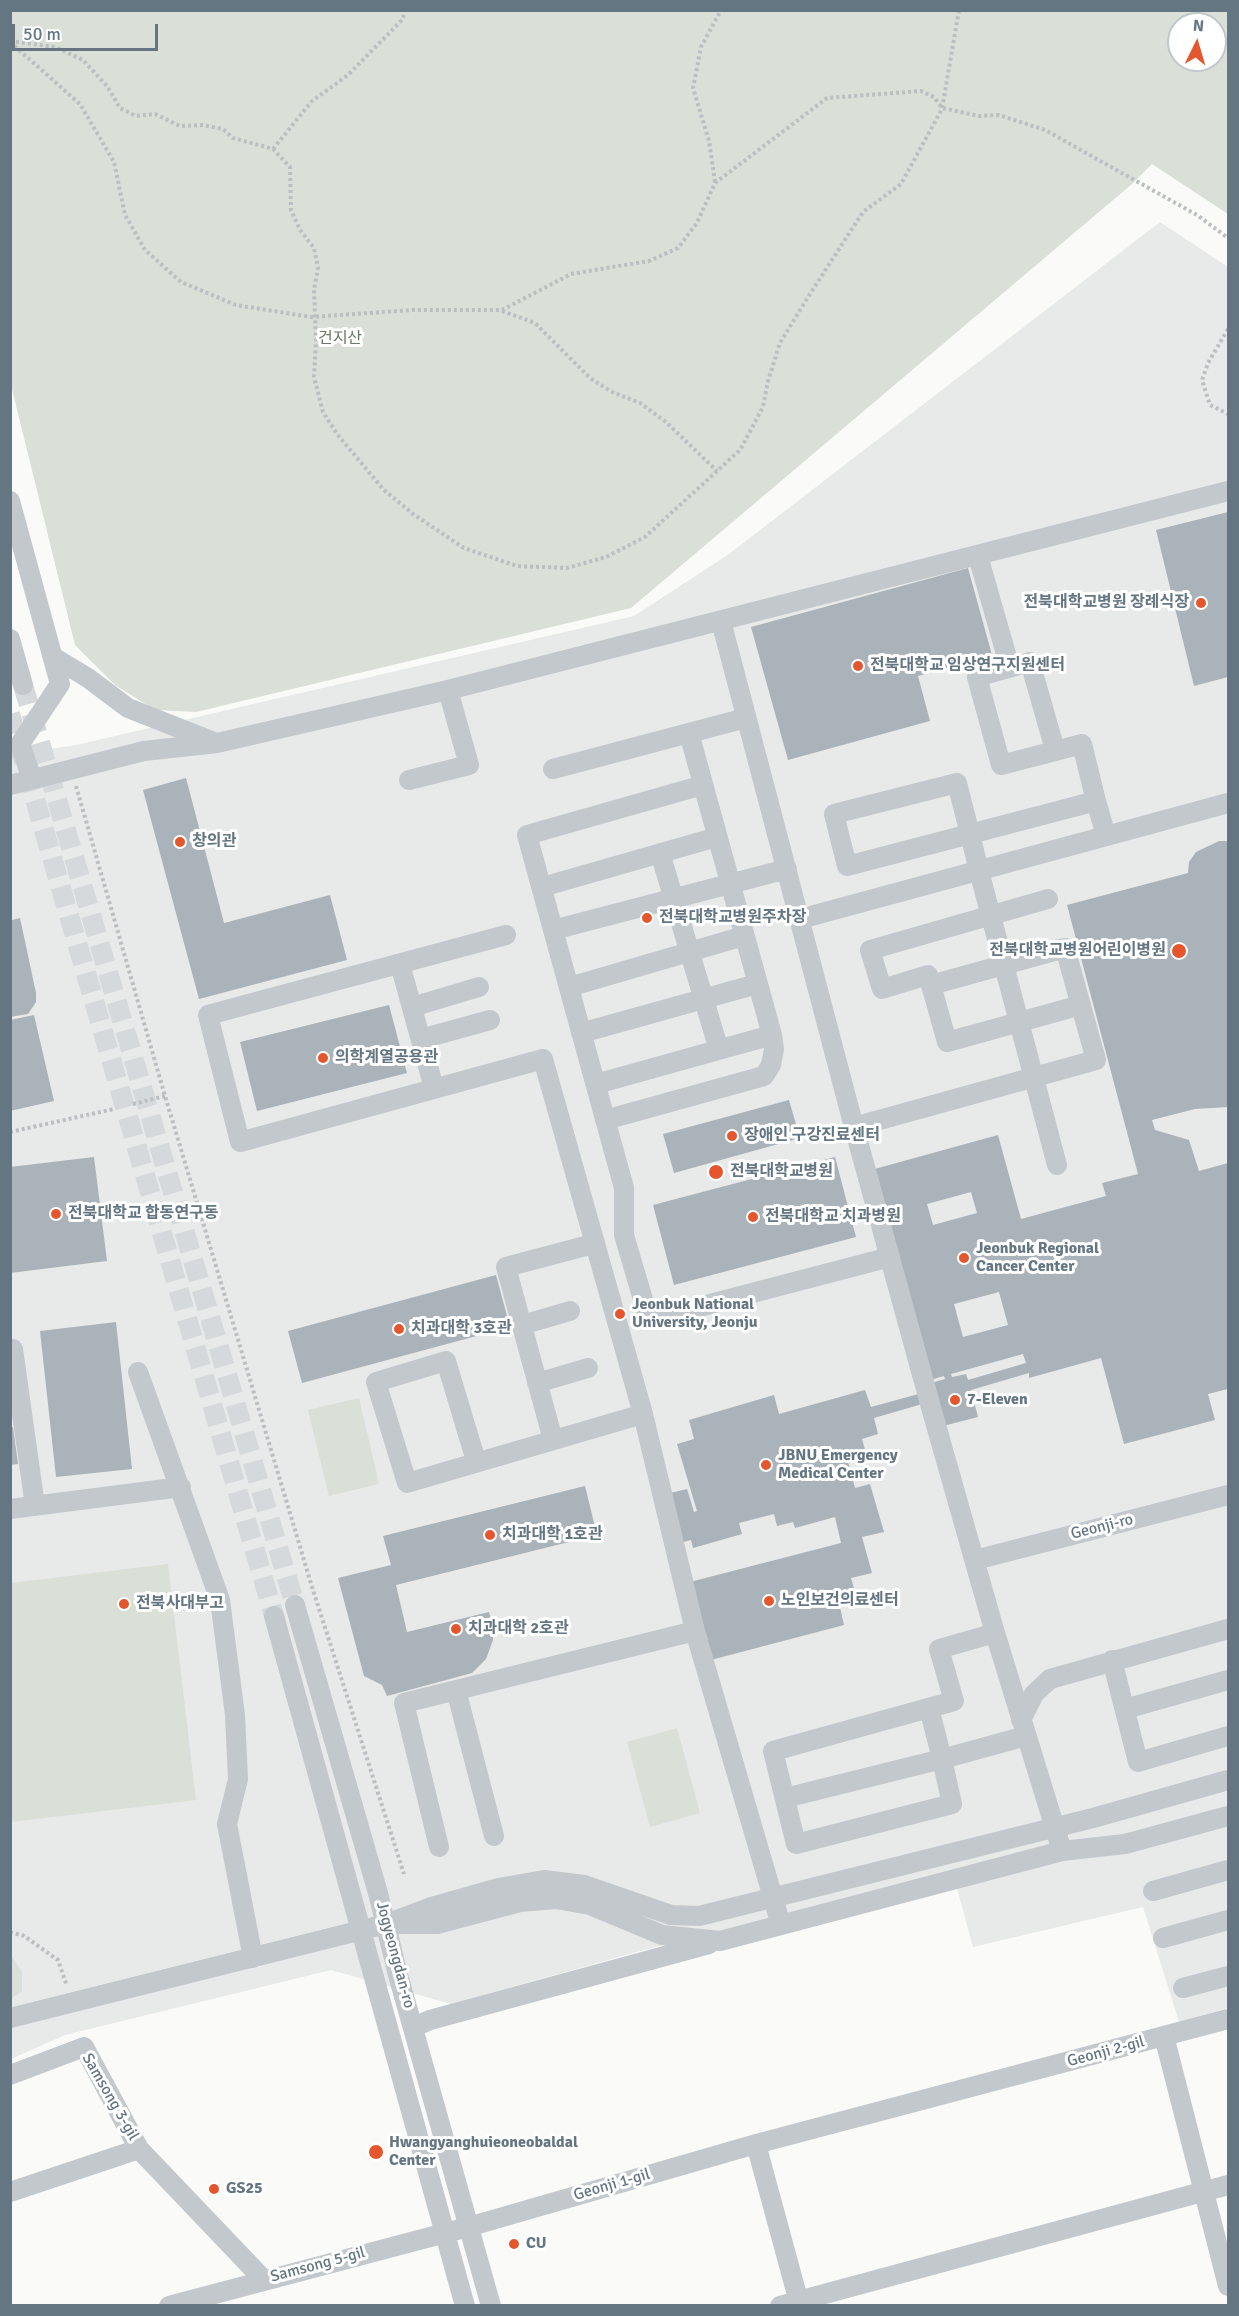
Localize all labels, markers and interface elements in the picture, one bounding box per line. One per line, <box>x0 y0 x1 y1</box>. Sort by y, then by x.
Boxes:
scale bar <box>15 12 160 50</box>
north arrow <box>1167 12 1227 72</box>
text: N <box>1192 16 1205 37</box>
text: 50 m <box>23 23 61 45</box>
park label: 건지산 <box>318 329 362 349</box>
place label: 전북대학교병원 장례식장 <box>1024 593 1189 613</box>
marker: 전북대학교병원 장례식장 <box>1194 596 1208 610</box>
place label: 전북대학교 임상연구지원센터 <box>870 656 1065 676</box>
marker: 전북대학교 임상연구지원센터 <box>851 659 865 673</box>
place label: 창의관 <box>192 832 236 852</box>
marker: 창의관 <box>173 835 187 849</box>
place label: 전북대학교병원주차장 <box>659 908 806 928</box>
marker: 전북대학교병원주차장 <box>640 911 654 925</box>
place label: 전북대학교병원어린이병원 <box>989 941 1166 961</box>
marker: 전북대학교병원어린이병원 <box>1170 942 1188 960</box>
place label: 의학계열공용관 <box>335 1048 438 1068</box>
marker: 의학계열공용관 <box>316 1051 330 1065</box>
place label: 장애인 구강진료센터 <box>744 1126 880 1146</box>
marker: 장애인 구강진료센터 <box>725 1129 739 1143</box>
place label: 전북대학교병원 <box>730 1162 833 1182</box>
marker: 전북대학교병원 <box>707 1163 725 1181</box>
place label: 전북대학교 합동연구동 <box>68 1204 219 1224</box>
marker: 전북대학교 합동연구동 <box>49 1207 63 1221</box>
place label: 전북대학교 치과병원 <box>765 1207 901 1227</box>
marker: 전북대학교 치과병원 <box>746 1210 760 1224</box>
place label: Jeonbuk Regional Cancer Center <box>976 1239 1099 1277</box>
marker: Jeonbuk Regional Cancer Center <box>957 1251 971 1265</box>
place label: Jeonbuk National University, Jeonju <box>632 1295 758 1333</box>
marker: Jeonbuk National University, Jeonju <box>613 1307 627 1321</box>
place label: 치과대학 3호관 <box>411 1319 511 1339</box>
marker: 치과대학 3호관 <box>392 1322 406 1336</box>
place label: 7-Eleven <box>967 1390 1028 1410</box>
marker: 7-Eleven <box>948 1393 962 1407</box>
place label: JBNU Emergency Medical Center <box>778 1446 898 1484</box>
marker: JBNU Emergency Medical Center <box>759 1458 773 1472</box>
street label: Geonji-ro <box>1069 1510 1135 1544</box>
place label: 치과대학 1호관 <box>502 1525 602 1545</box>
marker: 치과대학 1호관 <box>483 1528 497 1542</box>
place label: 노인보건의료센터 <box>781 1591 899 1611</box>
place label: 전북사대부고 <box>136 1594 224 1614</box>
marker: 노인보건의료센터 <box>762 1594 776 1608</box>
marker: 전북사대부고 <box>117 1597 131 1611</box>
place label: 치과대학 2호관 <box>468 1619 568 1639</box>
marker: 치과대학 2호관 <box>449 1622 463 1636</box>
street label: Jogyeongdan-ro <box>372 1900 418 2010</box>
street label: Geonji 2-gil <box>1065 2032 1147 2072</box>
street label: Samsong 3-gil <box>77 2050 143 2144</box>
place label: Hwangyanghuieoneobaldal Center <box>389 2133 578 2171</box>
marker: Hwangyanghuieoneobaldal Center <box>367 2143 385 2161</box>
street label: Geonji 1-gil <box>572 2165 652 2205</box>
place label: GS25 <box>226 2179 263 2199</box>
marker: GS25 <box>207 2182 221 2196</box>
place label: CU <box>526 2234 547 2254</box>
marker: CU <box>507 2237 521 2251</box>
street label: Samsong 5-gil <box>268 2243 368 2287</box>

